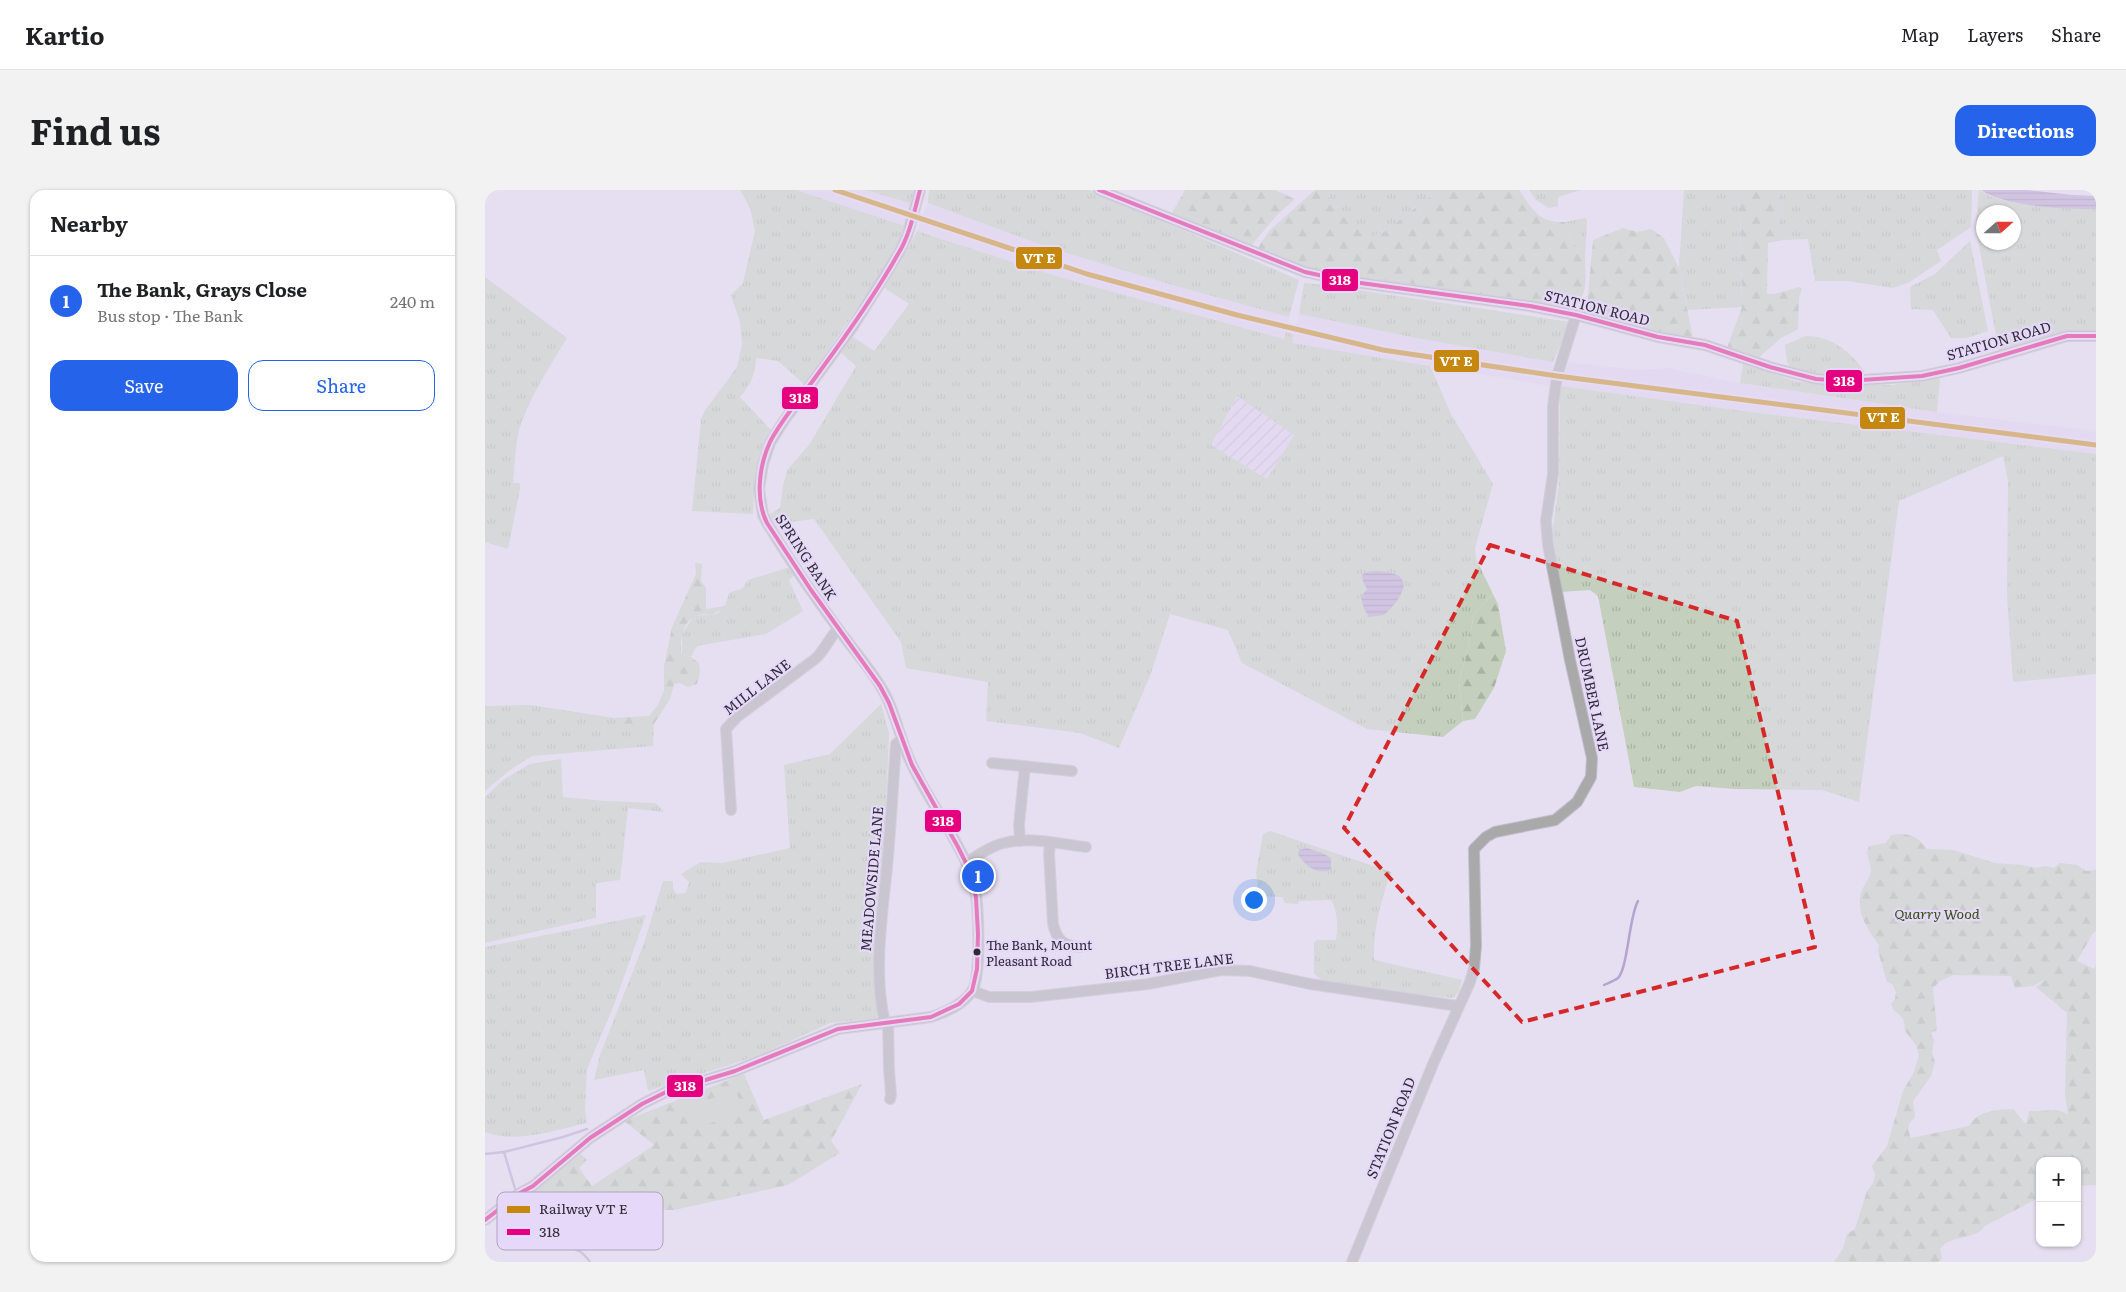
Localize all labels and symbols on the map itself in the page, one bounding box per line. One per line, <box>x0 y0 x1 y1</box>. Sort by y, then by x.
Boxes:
north arrow <box>1976 205 2021 250</box>
line badge: VT E <box>1015 246 1063 270</box>
text: VT E <box>1022 247 1056 267</box>
line badge: 318 <box>1321 268 1359 292</box>
text: 318 <box>1329 269 1351 289</box>
street label: STATION ROAD <box>1543 284 1652 330</box>
street label: STATION ROAD <box>1944 316 2054 364</box>
line badge: VT E <box>1433 349 1480 373</box>
text: VT E <box>1439 350 1473 370</box>
line badge: 318 <box>1825 369 1863 393</box>
text: 318 <box>1833 370 1855 390</box>
line badge: 318 <box>781 386 819 410</box>
text: 318 <box>789 387 811 407</box>
line badge: VT E <box>1859 406 1906 430</box>
text: VT E <box>1866 406 1900 426</box>
street label: SPRING BANK <box>771 509 842 604</box>
street label: DRUMBER LANE <box>1571 635 1615 753</box>
street label: MILL LANE <box>719 654 794 719</box>
street label: MEADOWSIDE LANE <box>855 805 887 952</box>
line badge: 318 <box>924 809 962 833</box>
text: 318 <box>932 810 954 830</box>
pin: 1 <box>962 857 994 895</box>
your location <box>1241 887 1267 913</box>
park label: Quarry Wood <box>1894 903 1980 923</box>
place label: The Bank, Mount Pleasant Road <box>986 935 1093 970</box>
marker: The Bank, Mount Pleasant Road <box>972 947 982 957</box>
street label: BIRCH TREE LANE <box>1103 947 1235 983</box>
line badge: 318 <box>666 1074 704 1098</box>
street label: STATION ROAD <box>1361 1074 1420 1181</box>
text: 318 <box>674 1075 696 1095</box>
legend <box>497 1192 663 1250</box>
text: Railway VT E <box>539 1198 628 1218</box>
text: 318 <box>539 1221 560 1241</box>

